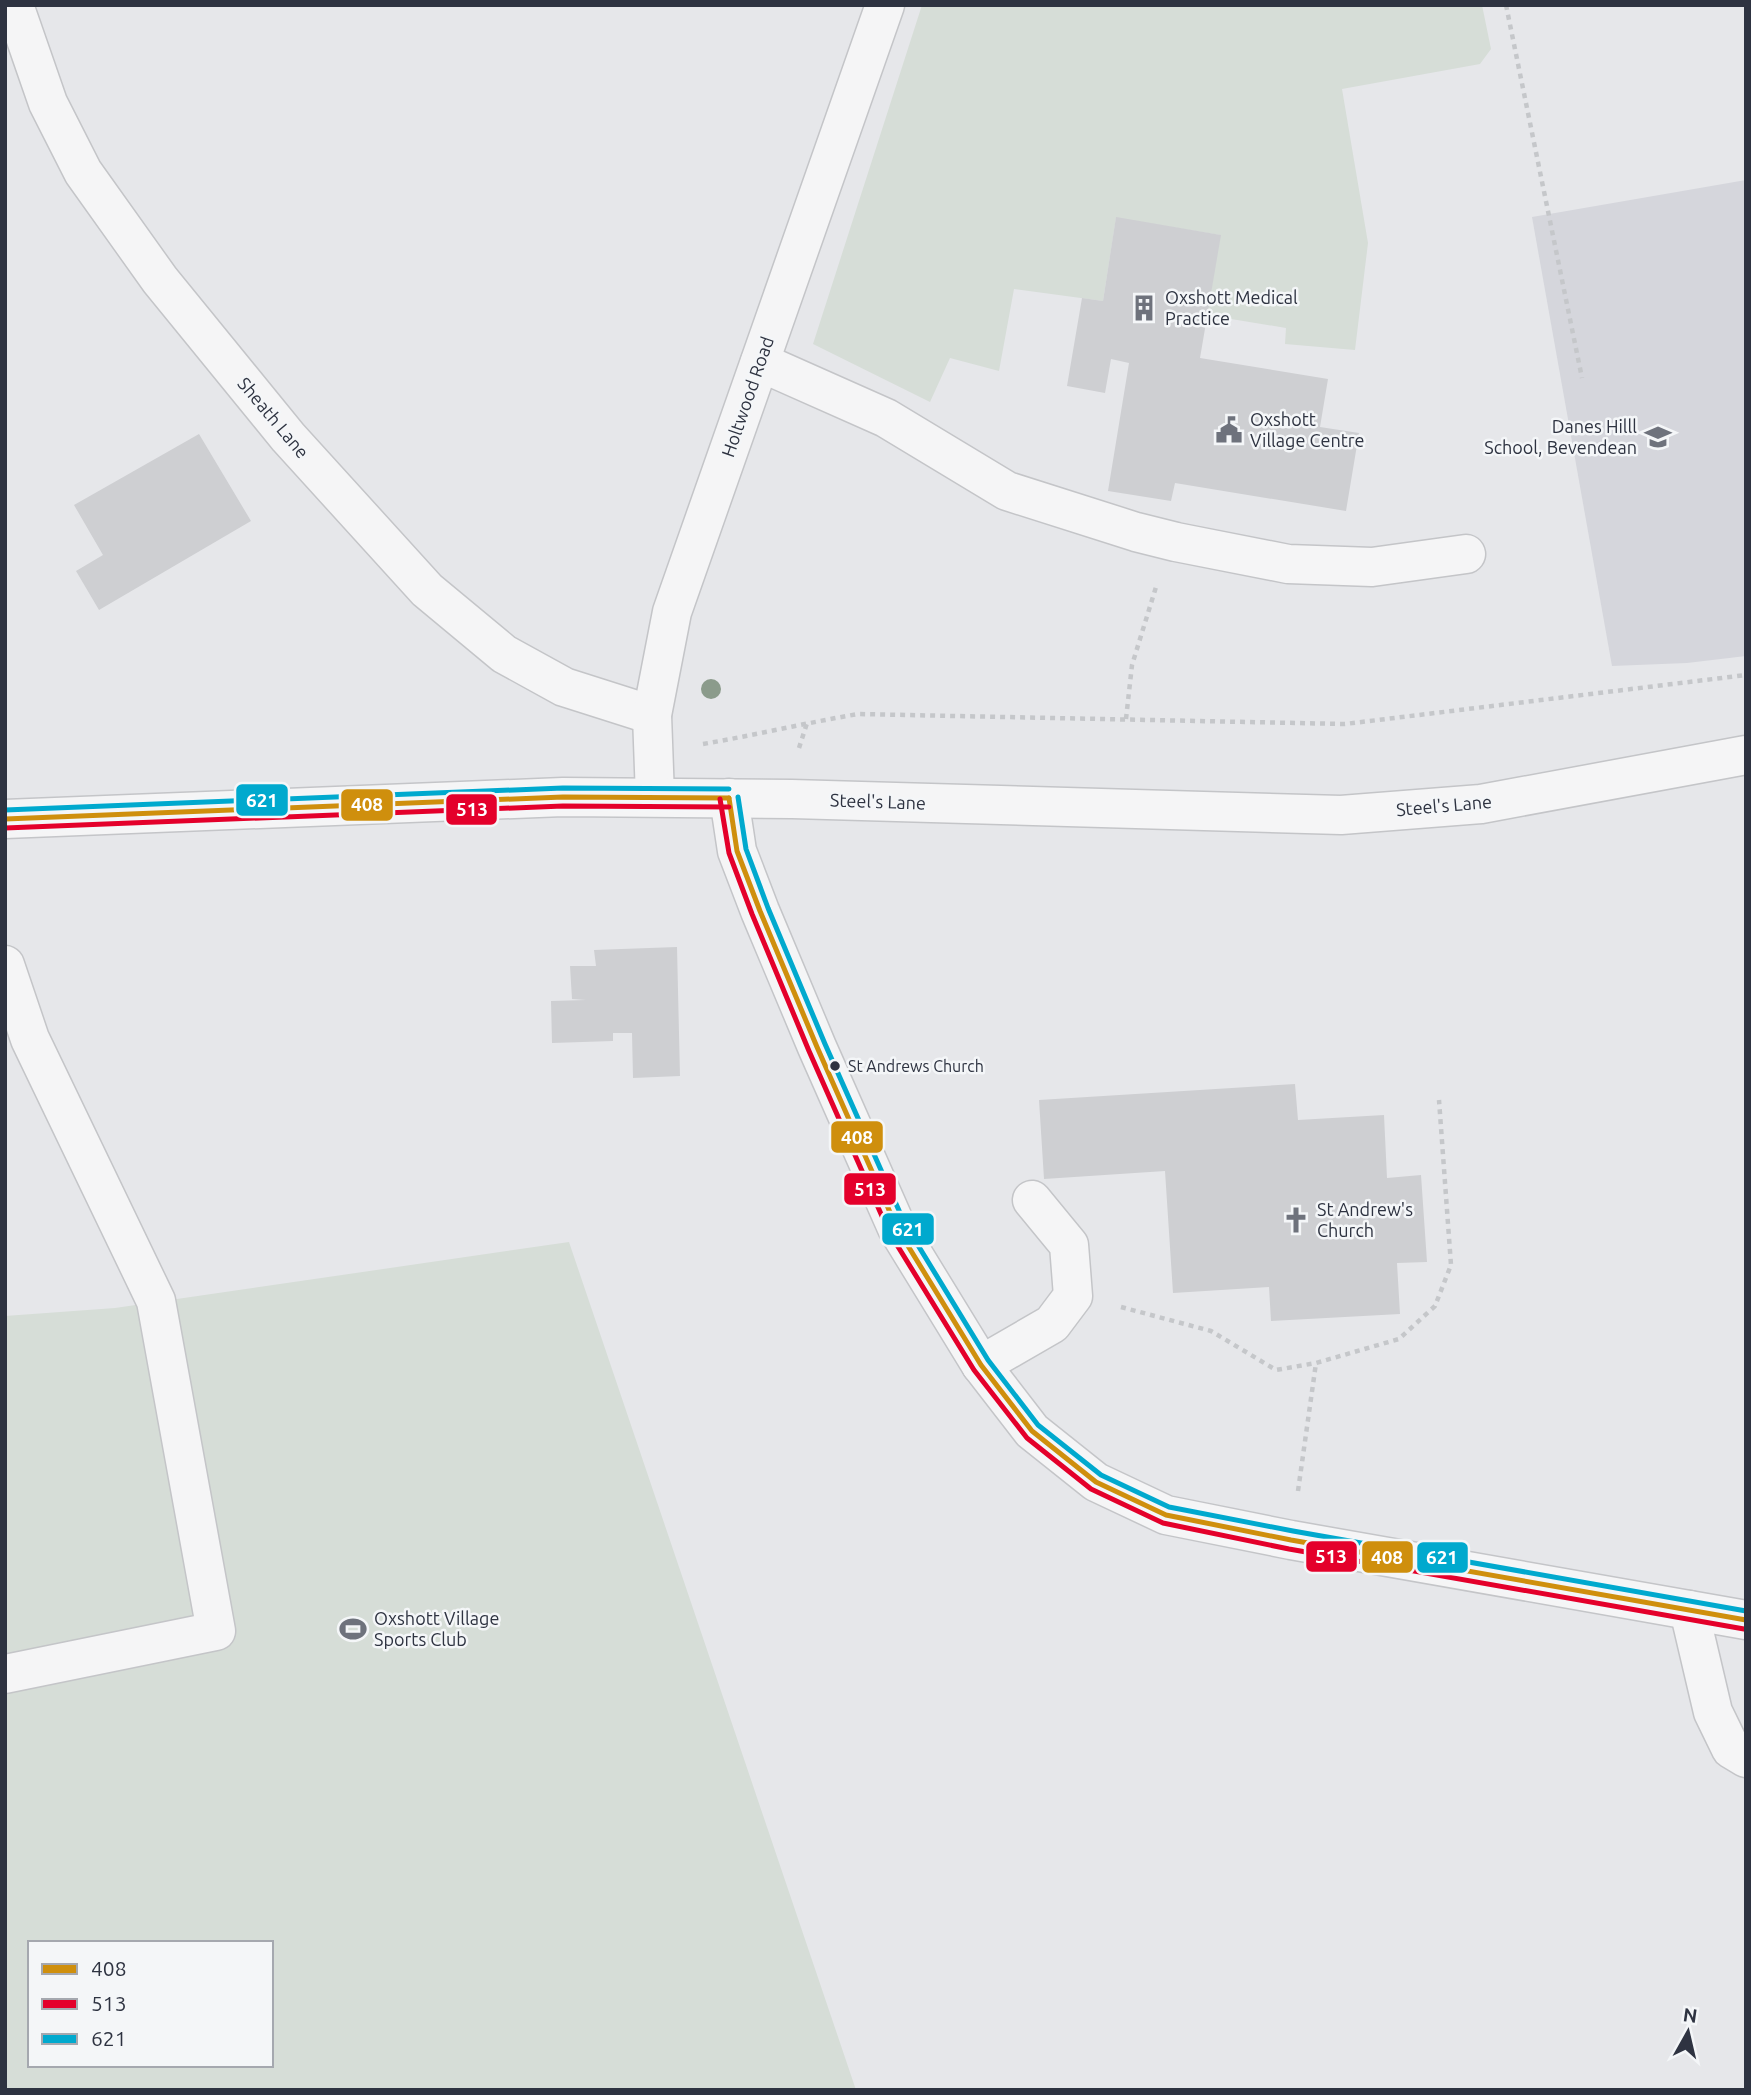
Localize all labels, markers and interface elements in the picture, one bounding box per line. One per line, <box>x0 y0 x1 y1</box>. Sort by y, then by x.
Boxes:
place label: Oxshott Medical Practice <box>1165 287 1298 328</box>
building icon: Oxshott Medical Practice <box>1129 293 1159 323</box>
street label: Holtwood Road <box>717 334 777 460</box>
street label: Sheath Lane <box>234 373 313 462</box>
place label: Oxshott Village Centre <box>1250 409 1365 450</box>
public building icon: Oxshott Village Centre <box>1214 415 1244 445</box>
place label: Danes Hilll School, Bevendean <box>1484 416 1637 457</box>
school or university icon: Danes Hilll School, Bevendean <box>1643 422 1673 452</box>
line badge: 621 <box>235 783 289 817</box>
line badge: 408 <box>340 788 394 822</box>
text: 621 <box>246 789 278 811</box>
street label: Steel's Lane <box>830 789 926 813</box>
street label: Steel's Lane <box>1395 791 1493 819</box>
text: 408 <box>351 793 383 815</box>
line badge: 513 <box>445 793 498 826</box>
text: 513 <box>456 798 488 820</box>
place label: St Andrews Church <box>848 1057 984 1075</box>
marker: St Andrews Church <box>828 1059 842 1073</box>
line badge: 408 <box>830 1120 884 1154</box>
text: 408 <box>841 1126 873 1148</box>
line badge: 513 <box>843 1172 897 1206</box>
text: 513 <box>854 1178 886 1200</box>
place label: St Andrew's Church <box>1317 1199 1413 1240</box>
church icon: St Andrew's Church <box>1281 1205 1311 1235</box>
line badge: 621 <box>881 1212 935 1246</box>
text: 621 <box>892 1218 924 1240</box>
line badge: 513 <box>1305 1540 1358 1573</box>
line badge: 408 <box>1361 1540 1414 1574</box>
line badge: 621 <box>1416 1541 1469 1574</box>
text: 513 <box>1315 1545 1347 1567</box>
text: 408 <box>1371 1546 1403 1568</box>
text: 621 <box>1426 1546 1458 1568</box>
place label: Oxshott Village Sports Club <box>374 1608 499 1649</box>
sports icon: Oxshott Village Sports Club <box>338 1614 368 1644</box>
legend <box>28 1941 273 2067</box>
text: 408 <box>91 1956 127 1980</box>
text: 513 <box>91 1991 127 2015</box>
north arrow <box>1653 1997 1723 2067</box>
text: N <box>1682 2003 1699 2027</box>
text: 621 <box>91 2026 127 2050</box>

